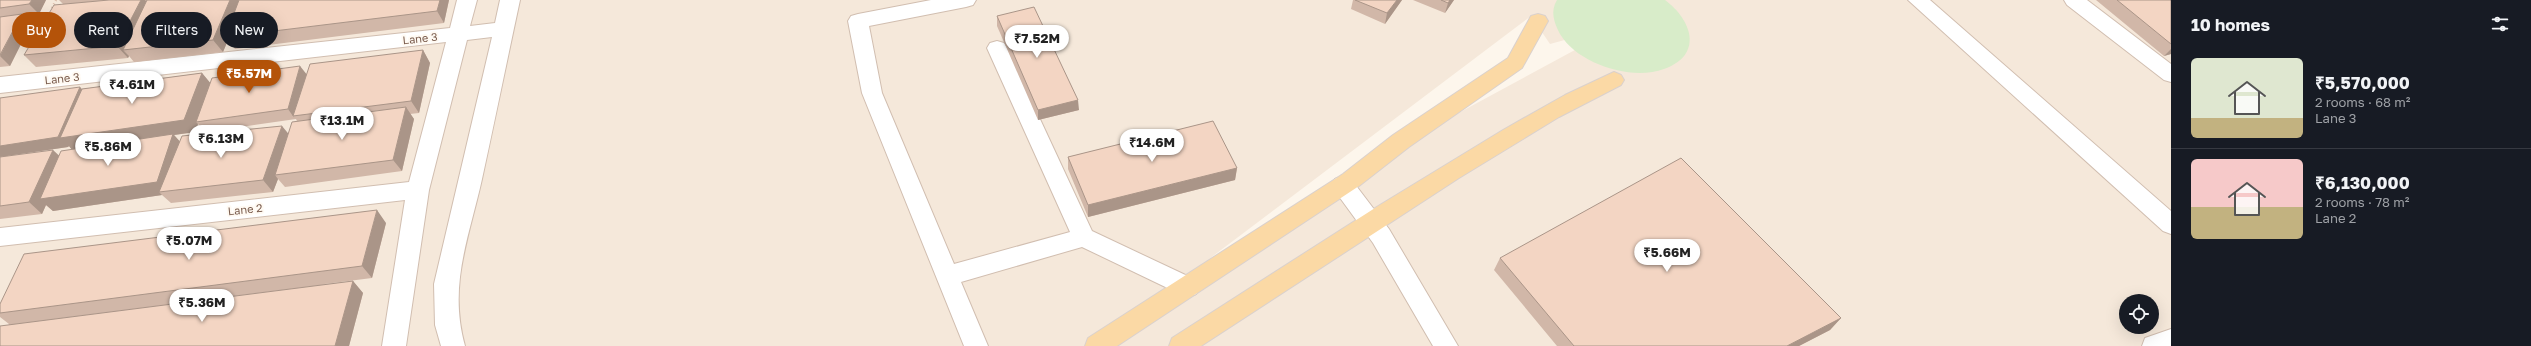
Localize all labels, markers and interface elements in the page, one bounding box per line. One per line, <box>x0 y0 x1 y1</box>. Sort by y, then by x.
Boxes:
chip: Buy <box>12 12 66 48</box>
chip: Rent <box>74 12 133 48</box>
chip: Filters <box>141 12 212 48</box>
chip: New <box>220 12 278 48</box>
icon: filters <box>2489 13 2511 35</box>
text: 10 homes <box>2191 14 2270 35</box>
pin: ₹7.52M <box>1004 25 1070 59</box>
street label: Lane 3 <box>402 30 438 46</box>
text: ₹7.52M <box>1014 30 1060 46</box>
pin: ₹5.57M <box>216 60 282 94</box>
text: ₹5.57M <box>226 65 272 81</box>
street label: Lane 3 <box>44 70 80 86</box>
pin: ₹4.61M <box>99 71 165 105</box>
text: ₹5,570,000 <box>2315 72 2410 93</box>
icon: home <box>2223 74 2271 122</box>
text: ₹4.61M <box>109 76 155 92</box>
text: 2 rooms · 68 m² <box>2315 94 2410 110</box>
pin: ₹13.1M <box>309 107 375 141</box>
text: Lane 3 <box>2315 110 2356 126</box>
text: ₹13.1M <box>320 112 364 128</box>
pin: ₹6.13M <box>188 125 254 159</box>
pin: ₹14.6M <box>1119 129 1185 163</box>
text: ₹6.13M <box>198 130 244 146</box>
pin: ₹5.86M <box>75 133 141 167</box>
text: ₹14.6M <box>1129 134 1175 150</box>
text: ₹5.86M <box>84 138 132 154</box>
text: ₹6,130,000 <box>2315 172 2410 193</box>
icon: home <box>2223 175 2271 223</box>
text: 2 rooms · 78 m² <box>2315 194 2409 210</box>
street label: Lane 2 <box>227 201 263 217</box>
text: Lane 2 <box>2315 210 2356 226</box>
pin: ₹5.07M <box>156 227 222 261</box>
text: ₹5.07M <box>166 232 212 248</box>
pin: ₹5.66M <box>1634 239 1700 273</box>
text: ₹5.66M <box>1643 244 1691 260</box>
pin: ₹5.36M <box>169 289 235 323</box>
text: ₹5.36M <box>178 294 226 310</box>
map controls <box>2119 294 2159 334</box>
button: locate <box>2119 294 2159 334</box>

